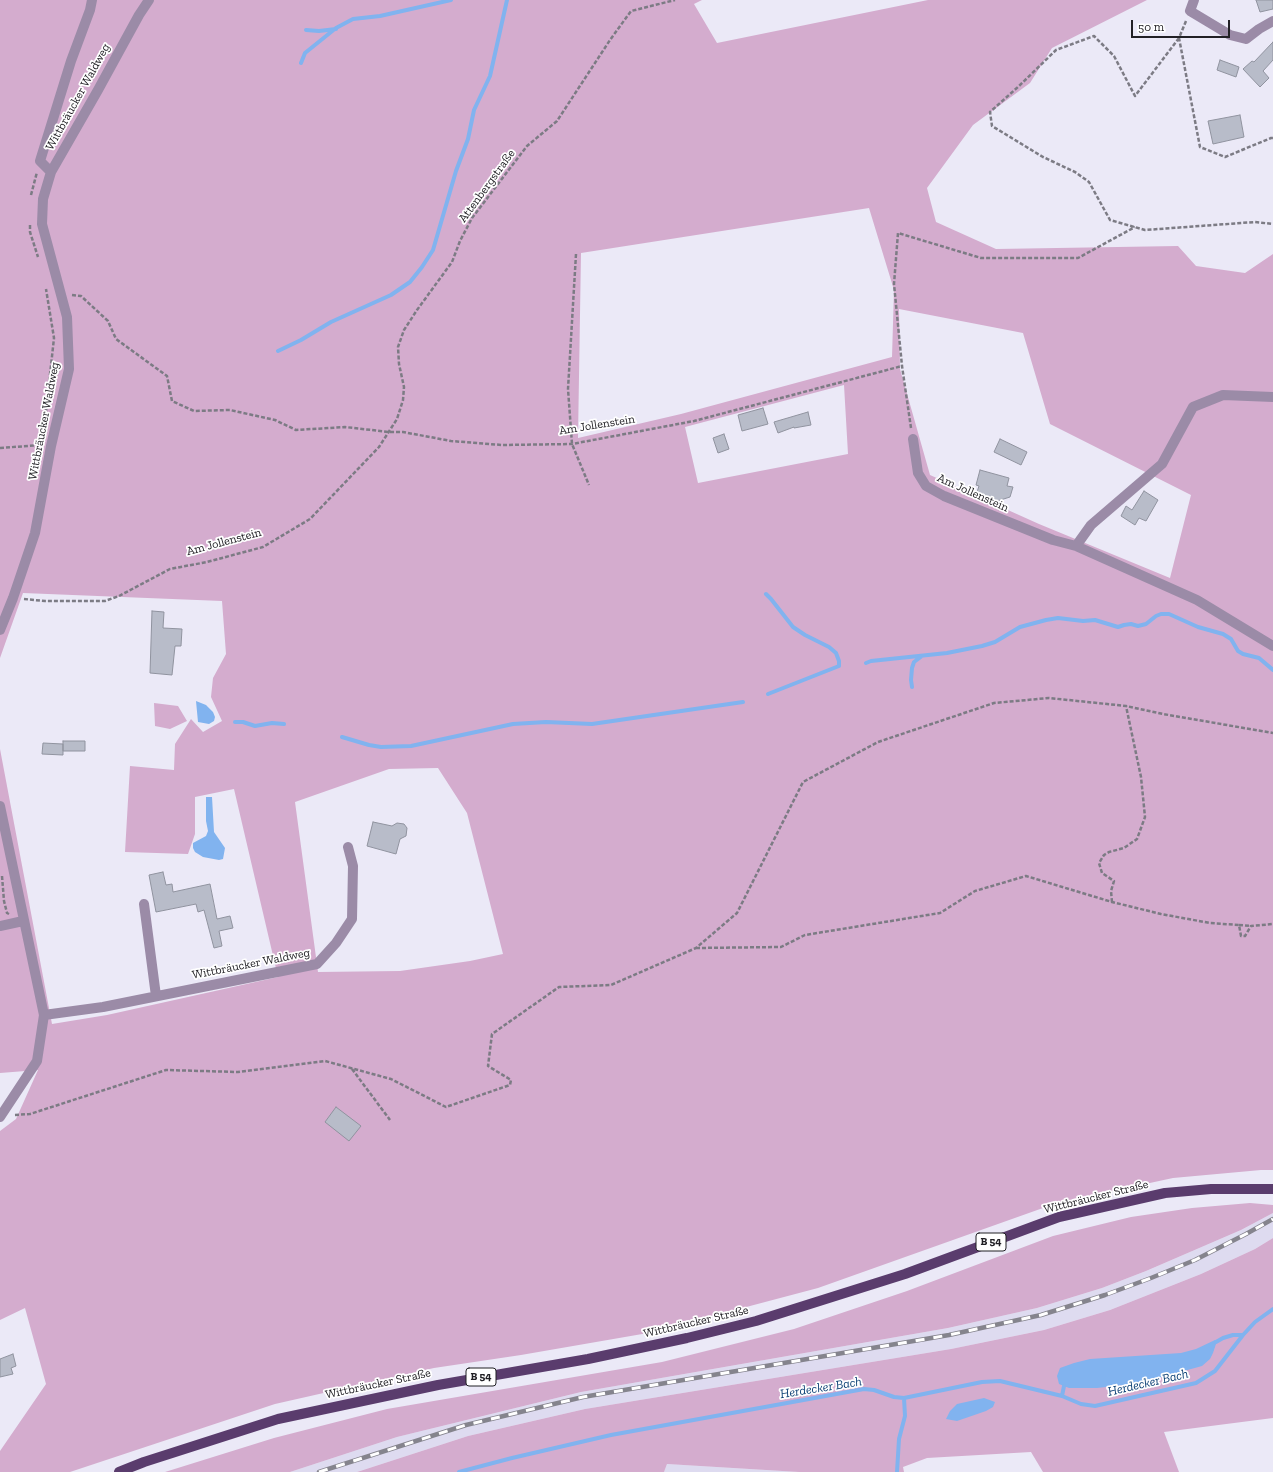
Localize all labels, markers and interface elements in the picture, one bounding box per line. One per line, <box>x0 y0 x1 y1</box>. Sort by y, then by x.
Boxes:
scale bar <box>1133 12 1232 38</box>
text: 50 m <box>1138 20 1164 34</box>
street label: Wittbräucker Waldweg <box>43 41 113 153</box>
street label: Attenbergstraße <box>456 147 518 225</box>
street label: Wittbräucker Waldweg <box>26 361 62 481</box>
street label: Am Jollenstein <box>558 412 636 438</box>
street label: Am Jollenstein <box>935 471 1011 515</box>
street label: Am Jollenstein <box>185 525 263 559</box>
street label: Wittbräucker Waldweg <box>191 946 311 982</box>
street label: Wittbräucker Straße <box>1042 1177 1150 1217</box>
road number: B 54 <box>976 1233 1006 1251</box>
street label: Wittbräucker Straße <box>642 1303 750 1341</box>
street label: Wittbräucker Straße <box>324 1366 432 1402</box>
water label: Herdecker Bach <box>1106 1366 1190 1400</box>
road number: B 54 <box>466 1368 496 1386</box>
water label: Herdecker Bach <box>779 1374 863 1402</box>

